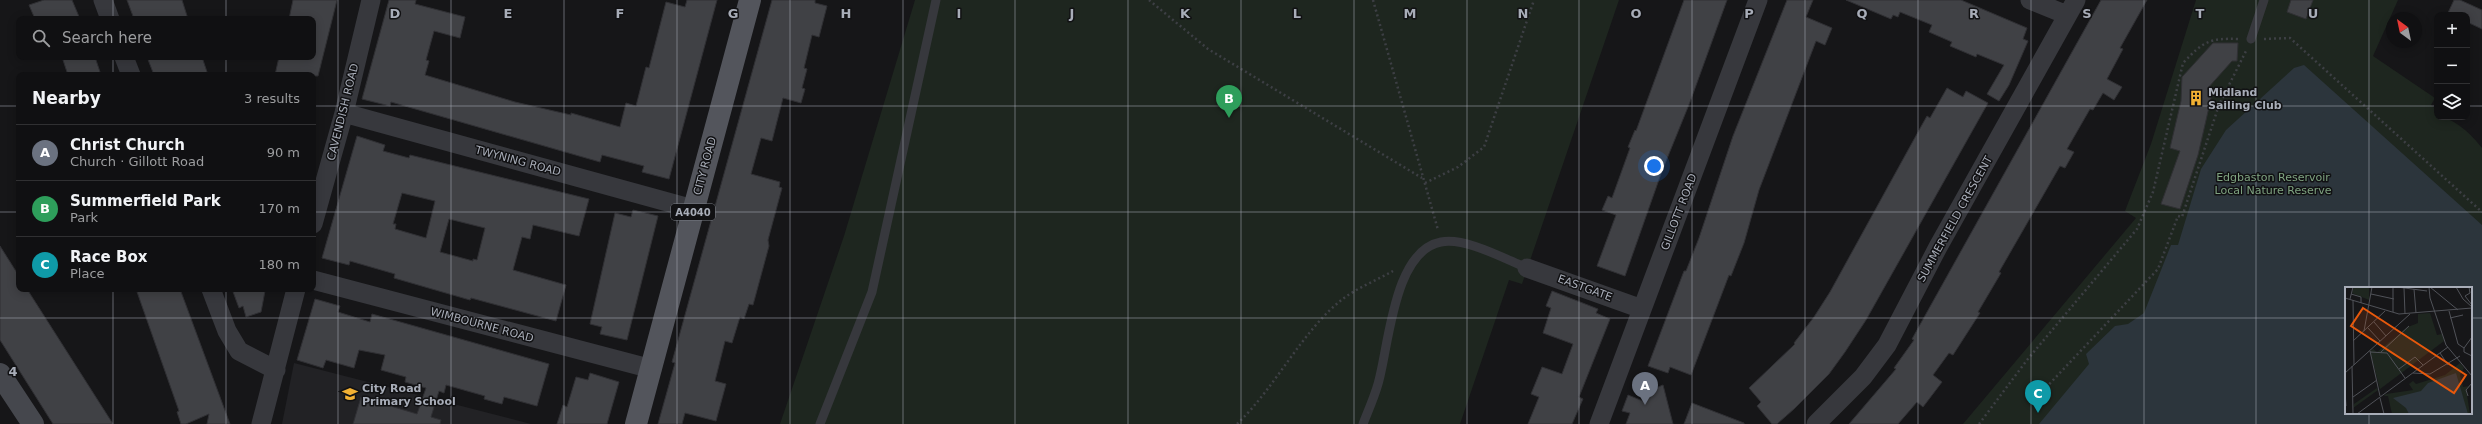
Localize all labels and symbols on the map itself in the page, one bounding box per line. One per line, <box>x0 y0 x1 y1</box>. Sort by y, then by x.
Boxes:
text: D <box>390 6 401 21</box>
text: E <box>504 6 512 21</box>
text: F <box>616 6 624 21</box>
text: G <box>728 6 738 21</box>
text: H <box>841 6 851 21</box>
text: I <box>957 6 961 21</box>
text: J <box>1069 6 1074 21</box>
text: K <box>1180 6 1191 21</box>
text: L <box>1293 6 1301 21</box>
text: M <box>1404 6 1416 21</box>
text: N <box>1518 6 1528 21</box>
text: O <box>1630 6 1642 21</box>
text: P <box>1744 6 1754 21</box>
text: Q <box>1856 6 1868 21</box>
text: R <box>1969 6 1979 21</box>
text: S <box>2082 6 2092 21</box>
text: T <box>2196 6 2205 21</box>
text: U <box>2308 6 2318 21</box>
north arrow <box>2386 12 2422 48</box>
street label: CAVENDISH ROAD <box>325 62 361 162</box>
pin: B <box>1216 85 1242 118</box>
place label: Midland Sailing Club <box>2208 86 2282 112</box>
building icon: Midland Sailing Club <box>2187 89 2205 107</box>
street label: CITY ROAD <box>691 135 719 197</box>
street label: TWYNING ROAD <box>473 143 562 179</box>
street label: SUMMERFIELD CRESCENT <box>1915 153 1995 284</box>
your location <box>1644 156 1664 176</box>
park label: Edgbaston Reservoir Local Nature Reserve <box>2214 171 2332 197</box>
street label: GILLOTT ROAD <box>1658 172 1700 252</box>
road number: A4040 <box>671 204 715 220</box>
street label: EASTGATE <box>1556 272 1614 304</box>
inset map <box>2345 287 2472 414</box>
street label: WIMBOURNE ROAD <box>429 305 535 345</box>
text: 4 <box>8 364 18 379</box>
pin: A <box>1632 372 1658 405</box>
pin: C <box>2025 380 2051 413</box>
place label: City Road Primary School <box>362 382 456 408</box>
school or university icon: City Road Primary School <box>341 385 359 403</box>

